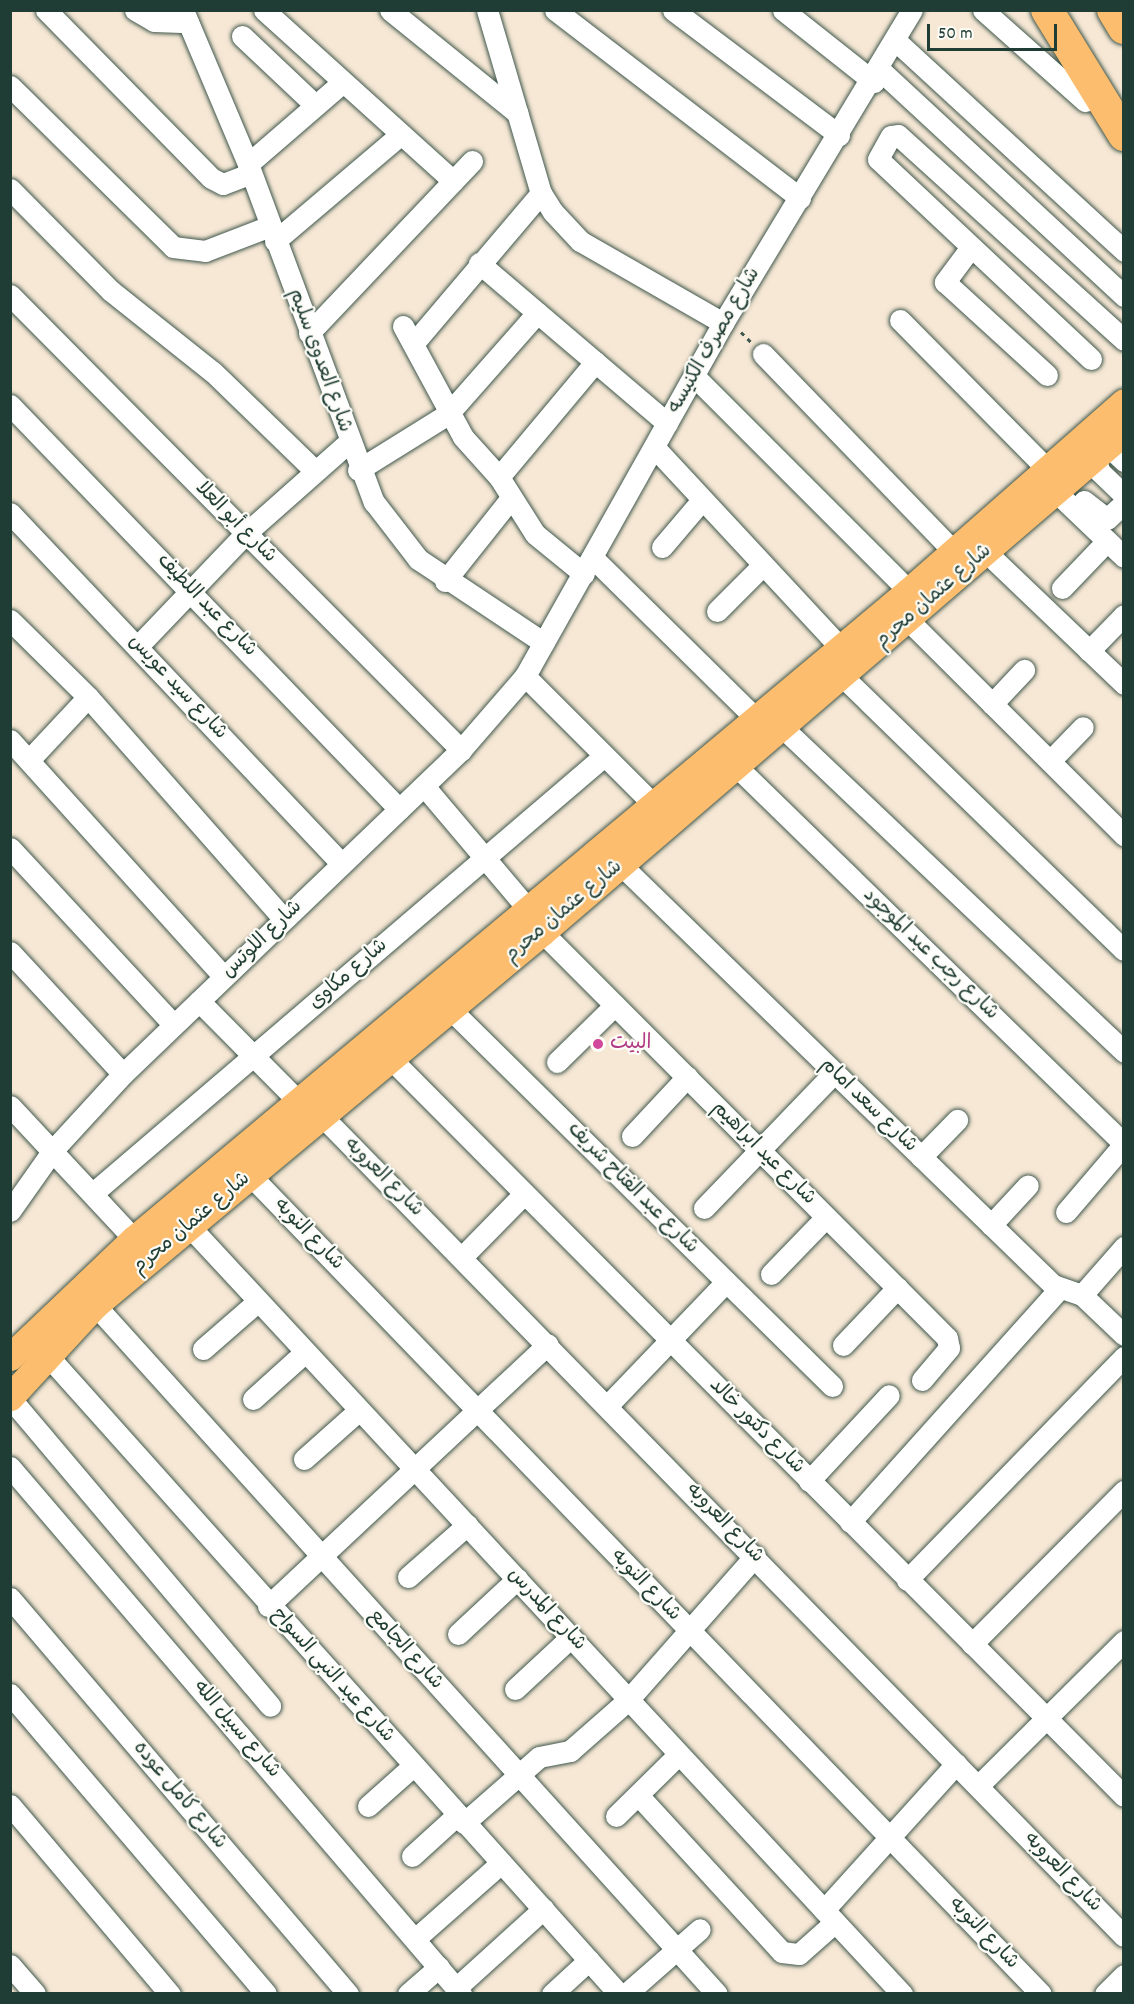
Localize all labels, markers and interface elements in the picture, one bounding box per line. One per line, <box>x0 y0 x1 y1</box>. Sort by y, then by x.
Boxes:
scale bar <box>930 12 1060 50</box>
text: 50 m <box>938 22 973 47</box>
street label: شارع مصرف الكنيسه <box>663 264 767 418</box>
street label: شارع العدوى سليم <box>282 286 356 436</box>
street label: شارع أبو العلا <box>189 477 281 569</box>
street label: شارع عثمان محرم <box>871 540 997 654</box>
street label: شارع عبد اللطيف <box>151 549 261 663</box>
street label: شارع سيد عويس <box>122 631 232 745</box>
street label: شارع عثمان محرم <box>500 856 628 968</box>
street label: شارع رجب عبد الموجود <box>857 884 1003 1026</box>
street label: شارع اللوتس <box>218 896 308 984</box>
street label: شارع مكاوى <box>305 934 393 1016</box>
place label: البيت <box>610 1032 651 1056</box>
marker: البيت <box>591 1037 605 1051</box>
street label: شارع سعد امام <box>814 1054 922 1158</box>
street label: شارع عيد ابراهيم <box>706 1097 820 1211</box>
street label: شارع عبد الفتاح شريف <box>561 1118 703 1260</box>
street label: شارع العروبه <box>338 1133 428 1223</box>
street label: شارع عثمان محرم <box>128 1168 256 1280</box>
street label: شارع النوبه <box>268 1194 348 1276</box>
street label: شارع دكتور خالد <box>703 1374 809 1480</box>
street label: شارع العروبه <box>680 1479 768 1569</box>
street label: شارع النوبه <box>605 1545 685 1627</box>
street label: شارع المدرس <box>501 1563 591 1657</box>
street label: شارع عبد النبى السواح <box>265 1604 399 1748</box>
street label: شارع الجامع <box>362 1605 448 1695</box>
street label: شارع سبيل الله <box>187 1676 285 1784</box>
street label: شارع كامل عوده <box>127 1737 231 1855</box>
street label: شارع العروبه <box>1018 1828 1106 1918</box>
street label: شارع النوبه <box>943 1893 1023 1975</box>

